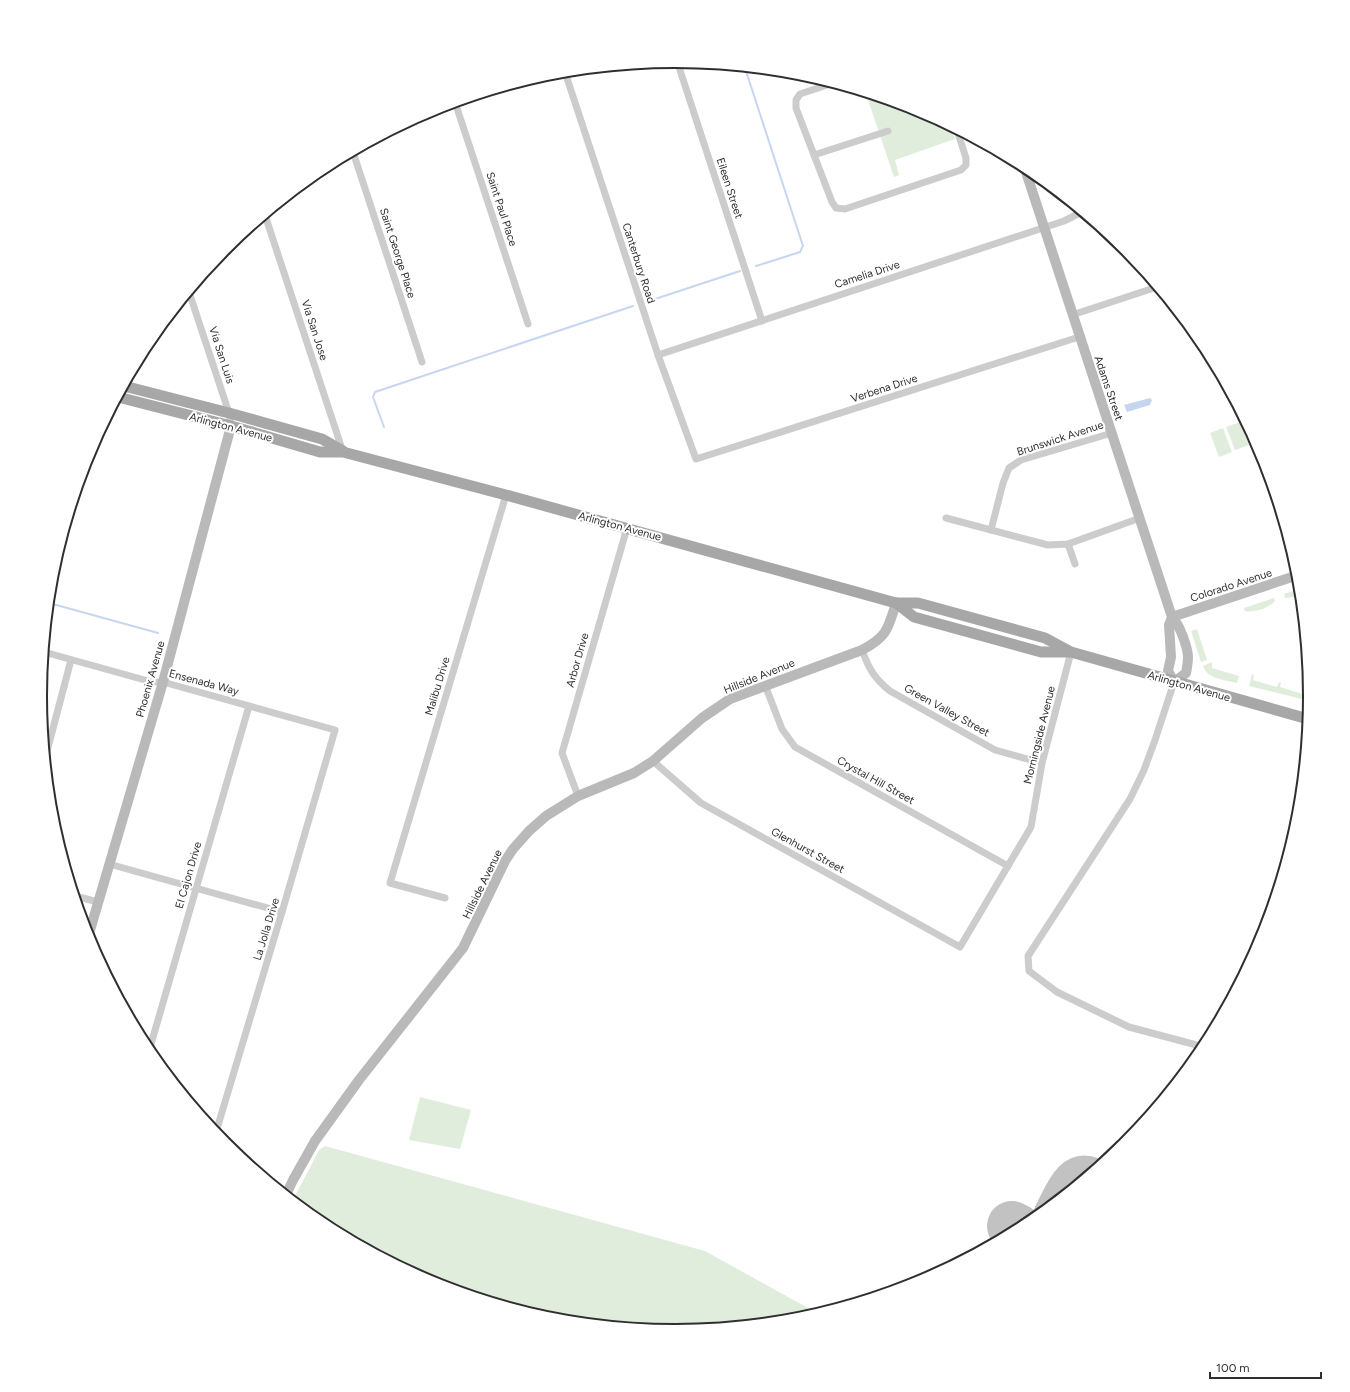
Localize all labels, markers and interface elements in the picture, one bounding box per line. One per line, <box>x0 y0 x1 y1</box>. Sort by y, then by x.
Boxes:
street label: Eileen Street <box>714 156 745 220</box>
street label: Saint Paul Place <box>483 170 520 248</box>
street label: Saint George Place <box>377 206 418 300</box>
street label: Canterbury Road <box>619 221 658 305</box>
street label: Camelia Drive <box>833 258 901 291</box>
street label: Via San Jose <box>299 298 330 362</box>
street label: Via San Luis <box>206 325 237 385</box>
street label: Adams Street <box>1091 354 1126 422</box>
street label: Verbena Drive <box>849 372 919 405</box>
street label: Arlington Avenue <box>188 410 274 445</box>
street label: Brunswick Avenue <box>1015 418 1105 459</box>
street label: Arlington Avenue <box>577 509 663 544</box>
street label: Colorado Avenue <box>1189 566 1274 605</box>
street label: Arbor Drive <box>564 631 591 689</box>
street label: Phoenix Avenue <box>133 640 168 719</box>
street label: Malibu Drive <box>422 655 453 717</box>
street label: Hillside Avenue <box>722 656 797 697</box>
street label: Ensenada Way <box>168 667 240 698</box>
street label: Arlington Avenue <box>1146 668 1232 704</box>
street label: Green Valley Street <box>902 682 992 739</box>
street label: Morningside Avenue <box>1021 685 1058 786</box>
street label: Crystal Hill Street <box>835 754 917 807</box>
street label: Glenhurst Street <box>769 825 847 876</box>
street label: El Cajon Drive <box>173 840 204 910</box>
street label: Hillside Avenue <box>460 847 505 921</box>
street label: La Jolla Drive <box>251 896 282 962</box>
scale bar <box>1210 1354 1321 1380</box>
text: 100 m <box>1216 1361 1250 1375</box>

